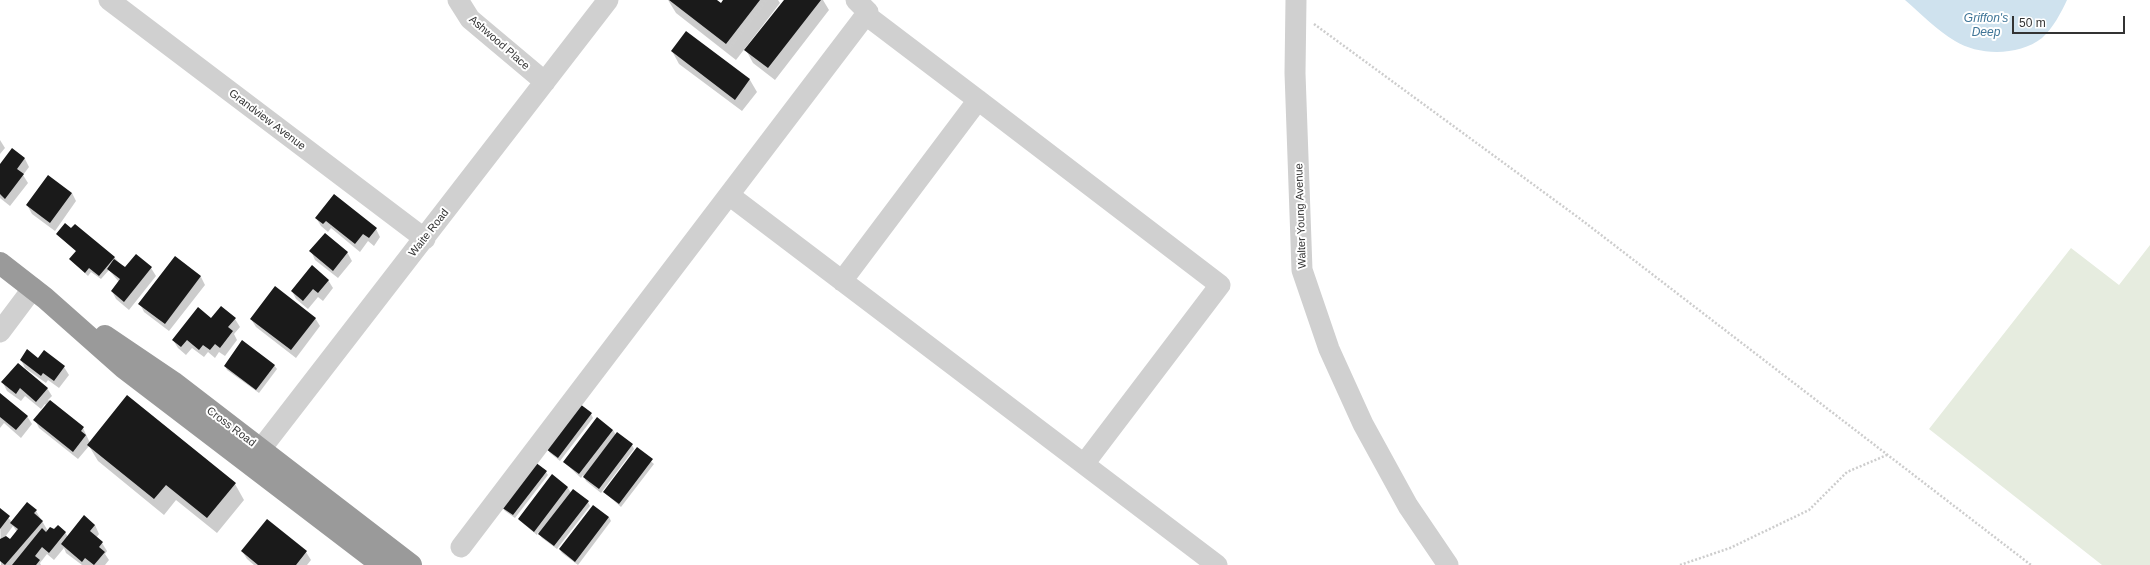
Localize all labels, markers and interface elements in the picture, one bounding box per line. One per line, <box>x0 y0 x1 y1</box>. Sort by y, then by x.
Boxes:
scale bar <box>2014 8 2127 34</box>
water label: Griffon's Deep <box>1964 12 2008 40</box>
street label: Ashwood Place <box>466 13 532 73</box>
text: 50 m <box>2019 16 2046 30</box>
street label: Grandview Avenue <box>226 87 308 153</box>
street label: Walter Young Avenue <box>1293 163 1309 269</box>
street label: Waite Road <box>406 206 452 260</box>
street label: Cross Road <box>204 404 258 450</box>

